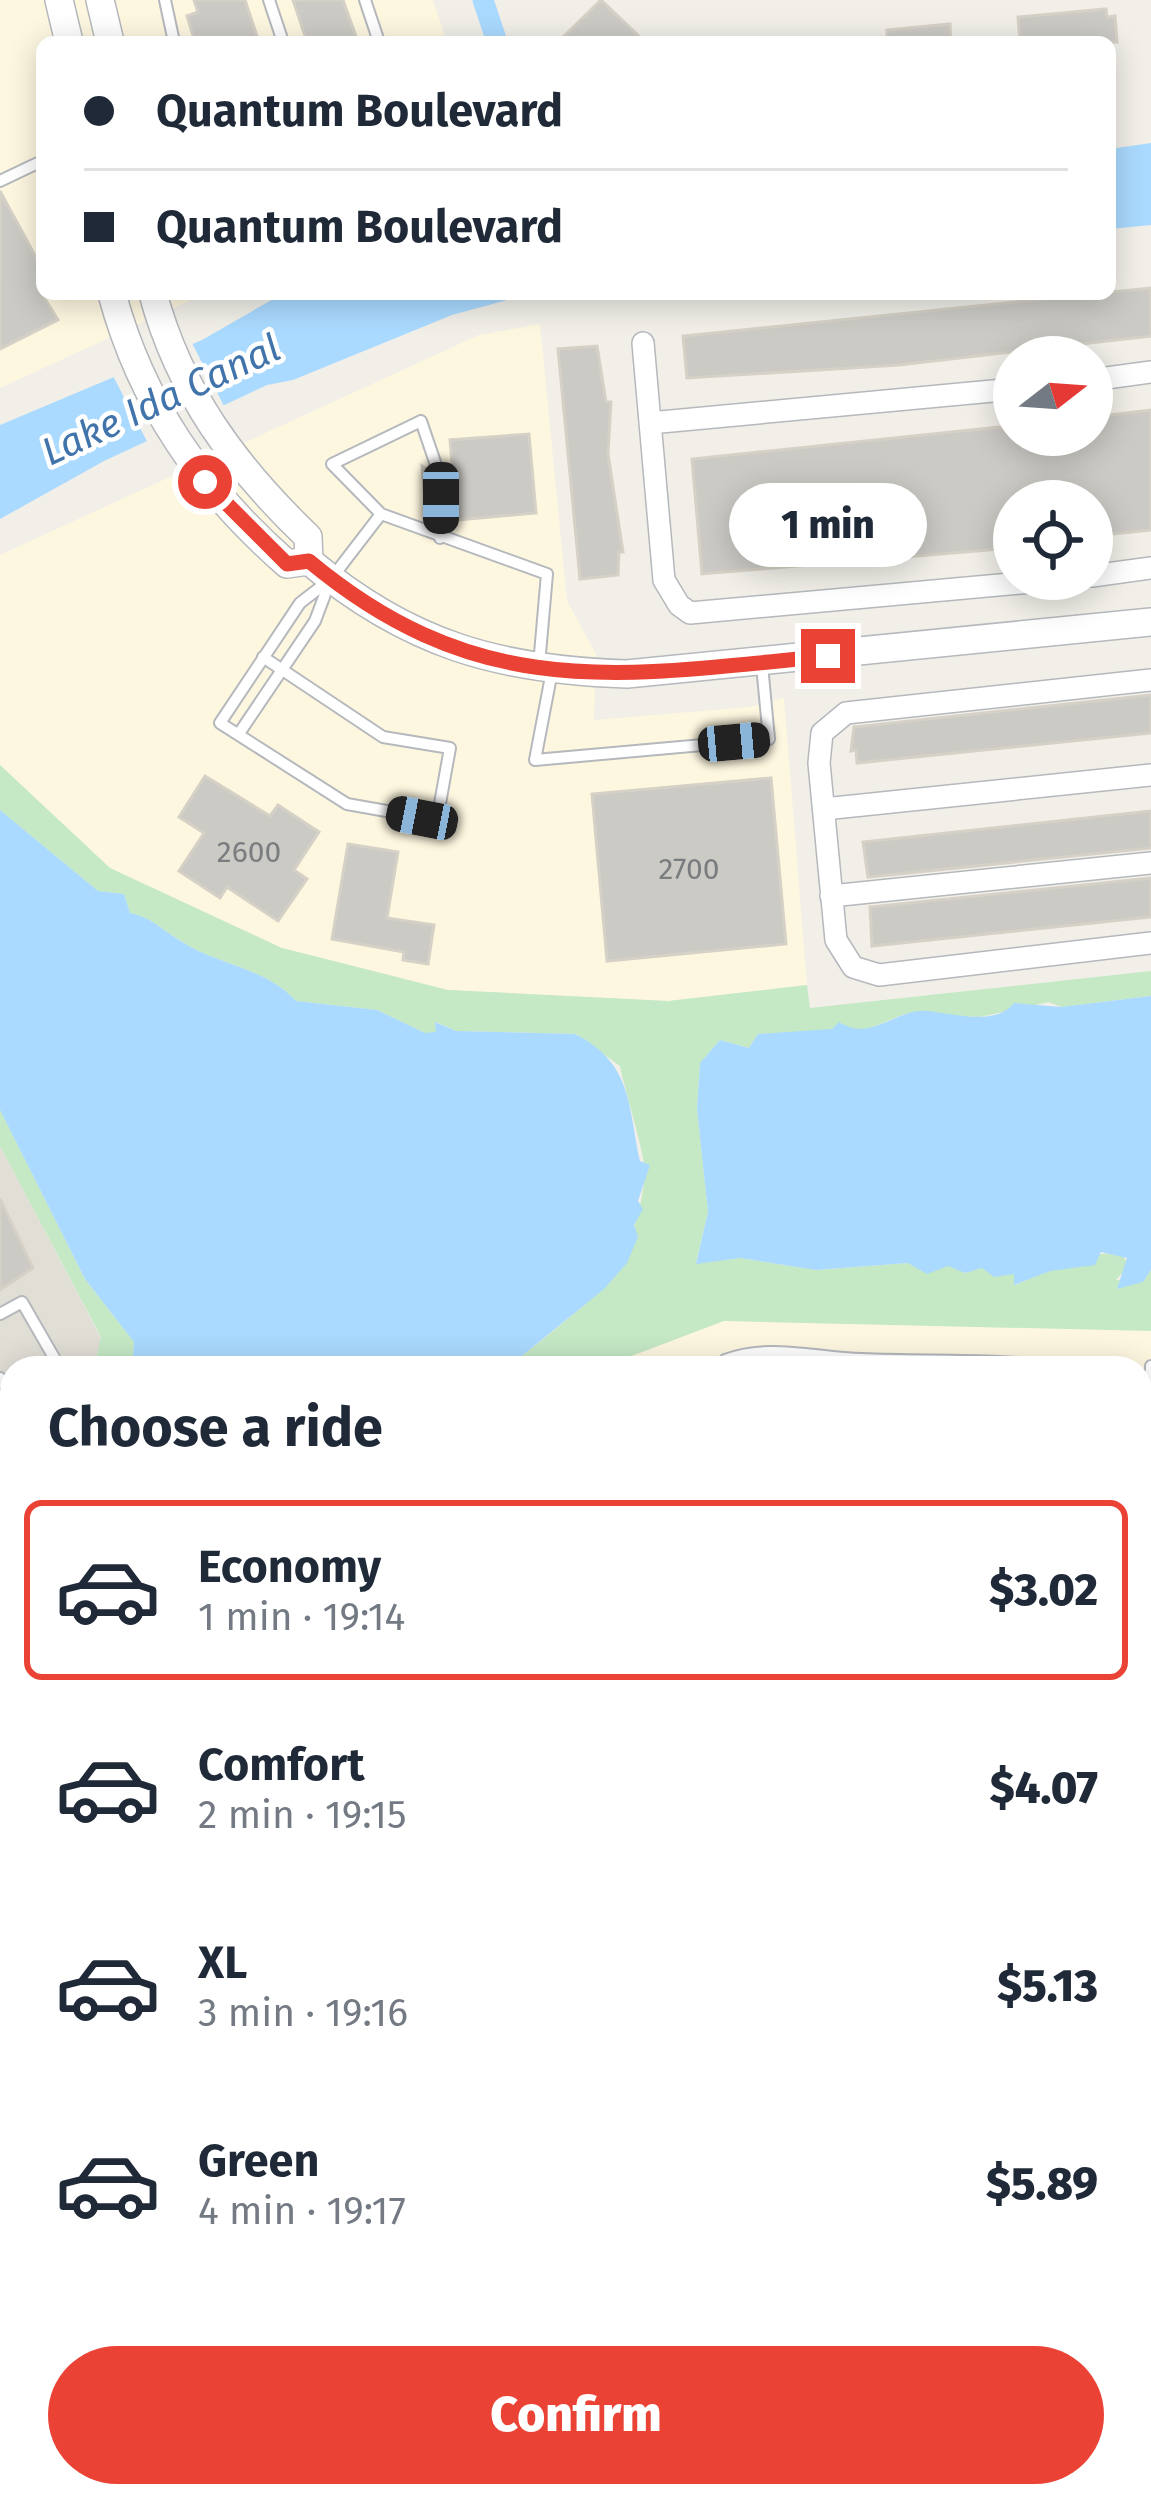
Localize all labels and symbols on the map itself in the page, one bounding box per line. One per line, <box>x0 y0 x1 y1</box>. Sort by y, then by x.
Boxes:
water label: Lake Ida Canal <box>35 325 287 475</box>
north arrow <box>993 336 1113 456</box>
route start <box>178 455 232 509</box>
car <box>423 462 459 534</box>
callout: 1 min <box>729 482 927 566</box>
route end <box>801 629 855 683</box>
car <box>697 721 771 763</box>
car <box>383 793 461 843</box>
house number: 2600 <box>217 834 281 870</box>
house number: 2700 <box>659 851 720 887</box>

